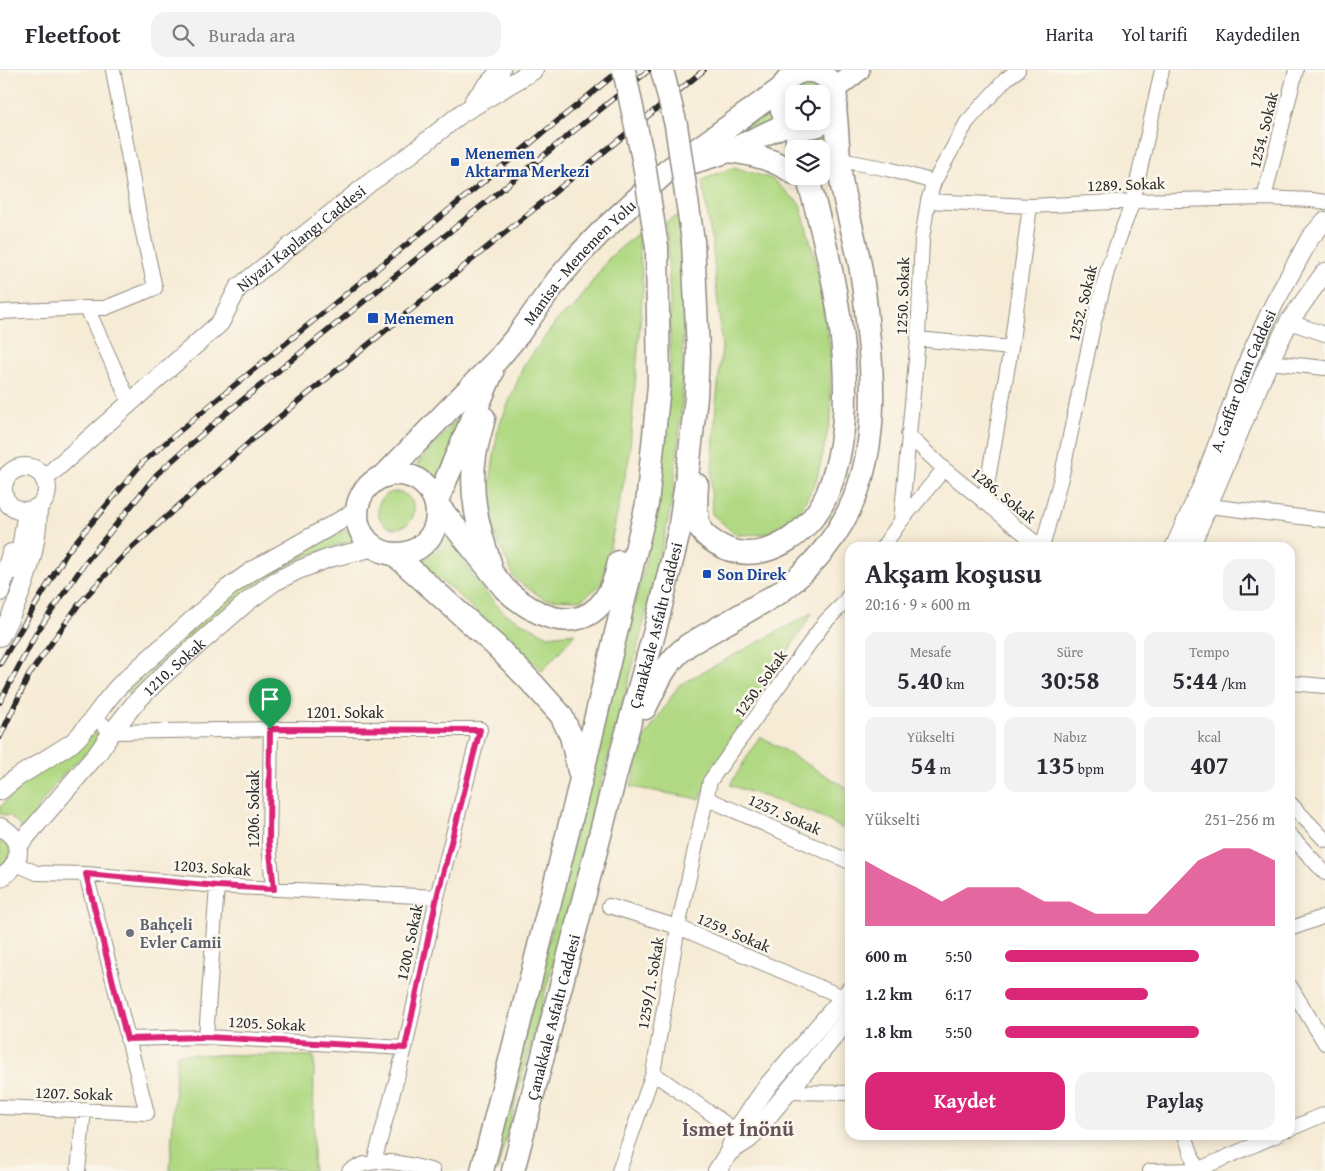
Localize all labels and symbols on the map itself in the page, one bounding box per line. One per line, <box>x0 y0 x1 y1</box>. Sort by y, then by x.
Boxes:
street label: 1254. Sokak <box>1242 88 1284 171</box>
place label: Menemen Aktarma Merkezi <box>465 141 590 183</box>
marker: Menemen Aktarma Merkezi <box>449 156 461 168</box>
street label: 1289. Sokak <box>1087 171 1166 197</box>
street label: Niyazi Kaplangı Caddesi <box>231 178 371 297</box>
street label: Manisa - Menemen Yolu <box>517 194 641 330</box>
street label: 1250. Sokak <box>889 256 915 335</box>
street label: 1252. Sokak <box>1061 261 1103 344</box>
street label: A. Gaffar Okan Caddesi <box>1204 305 1282 455</box>
place label: Menemen <box>384 306 455 330</box>
marker: Menemen <box>366 311 380 325</box>
street label: 1286. Sokak <box>966 461 1043 529</box>
street label: Çanakkale Asfaltı Caddesi <box>622 539 688 711</box>
place label: Son Direk <box>717 562 787 586</box>
marker: Son Direk <box>701 568 713 580</box>
street label: 1210. Sokak <box>136 631 211 702</box>
street label: 1250. Sokak <box>727 644 793 722</box>
pin <box>249 678 291 729</box>
street label: 1201. Sokak <box>306 700 385 724</box>
street label: 1206. Sokak <box>241 769 265 848</box>
street label: 1257. Sokak <box>744 787 826 841</box>
street label: 1203. Sokak <box>172 852 253 882</box>
street label: 1200. Sokak <box>389 901 429 983</box>
street label: 1259. Sokak <box>693 906 775 959</box>
place label: Bahçeli Evler Camii <box>140 912 221 954</box>
marker: Bahçeli Evler Camii <box>124 927 136 939</box>
street label: Çanakkale Asfaltı Caddesi <box>520 931 586 1103</box>
street label: 1259/1. Sokak <box>630 934 670 1031</box>
street label: 1205. Sokak <box>227 1009 307 1037</box>
street label: 1207. Sokak <box>35 1080 114 1106</box>
district label: İsmet İnönü <box>682 1113 794 1144</box>

